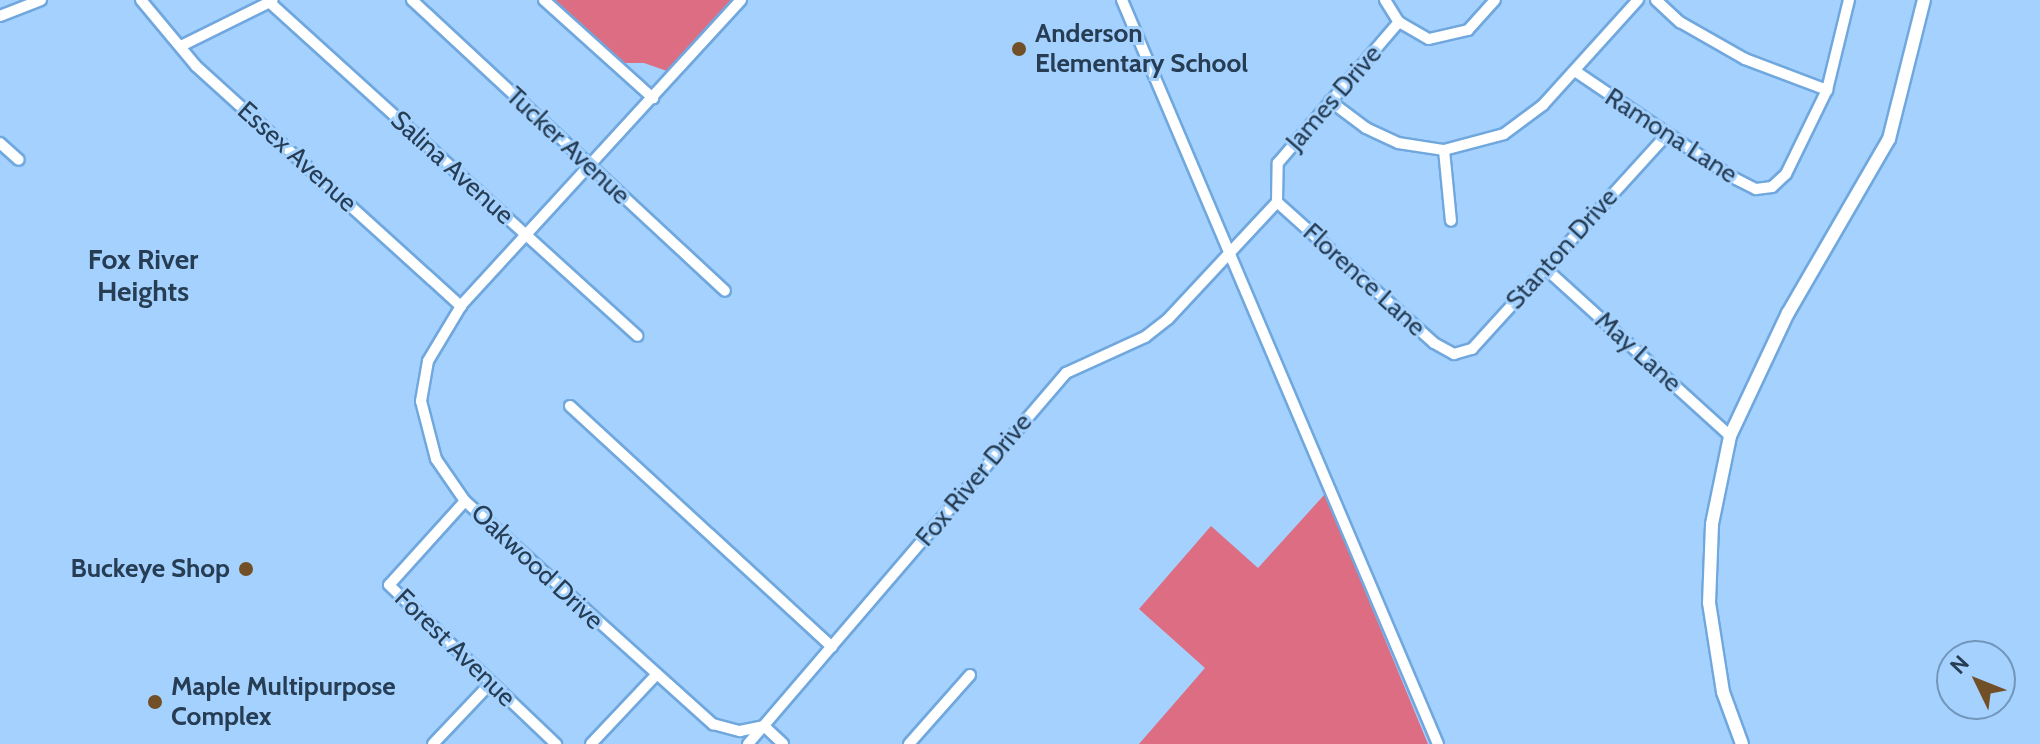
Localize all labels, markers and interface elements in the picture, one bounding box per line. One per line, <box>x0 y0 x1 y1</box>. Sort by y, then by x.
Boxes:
place label: Anderson Elementary School <box>1035 18 1248 80</box>
street label: James Drive <box>1280 39 1388 157</box>
marker: Anderson Elementary School <box>1010 40 1028 58</box>
street label: Tucker Avenue <box>500 81 636 211</box>
street label: Ramona Lane <box>1599 82 1743 190</box>
street label: Essex Avenue <box>231 95 363 219</box>
street label: Salina Avenue <box>384 105 520 231</box>
street label: Stanton Drive <box>1500 182 1624 316</box>
street label: Florence Lane <box>1296 217 1432 343</box>
district label: Fox River Heights <box>88 242 198 308</box>
street label: May Lane <box>1588 305 1688 399</box>
street label: Fox River Drive <box>909 407 1039 553</box>
street label: Oakwood Drive <box>464 498 610 636</box>
place label: Buckeye Shop <box>71 553 230 585</box>
marker: Buckeye Shop <box>237 560 255 578</box>
street label: Forest Avenue <box>388 583 522 713</box>
north arrow <box>1936 640 2016 720</box>
text: N <box>1944 650 1975 680</box>
place label: Maple Multipurpose Complex <box>171 671 396 732</box>
marker: Maple Multipurpose Complex <box>146 693 164 711</box>

